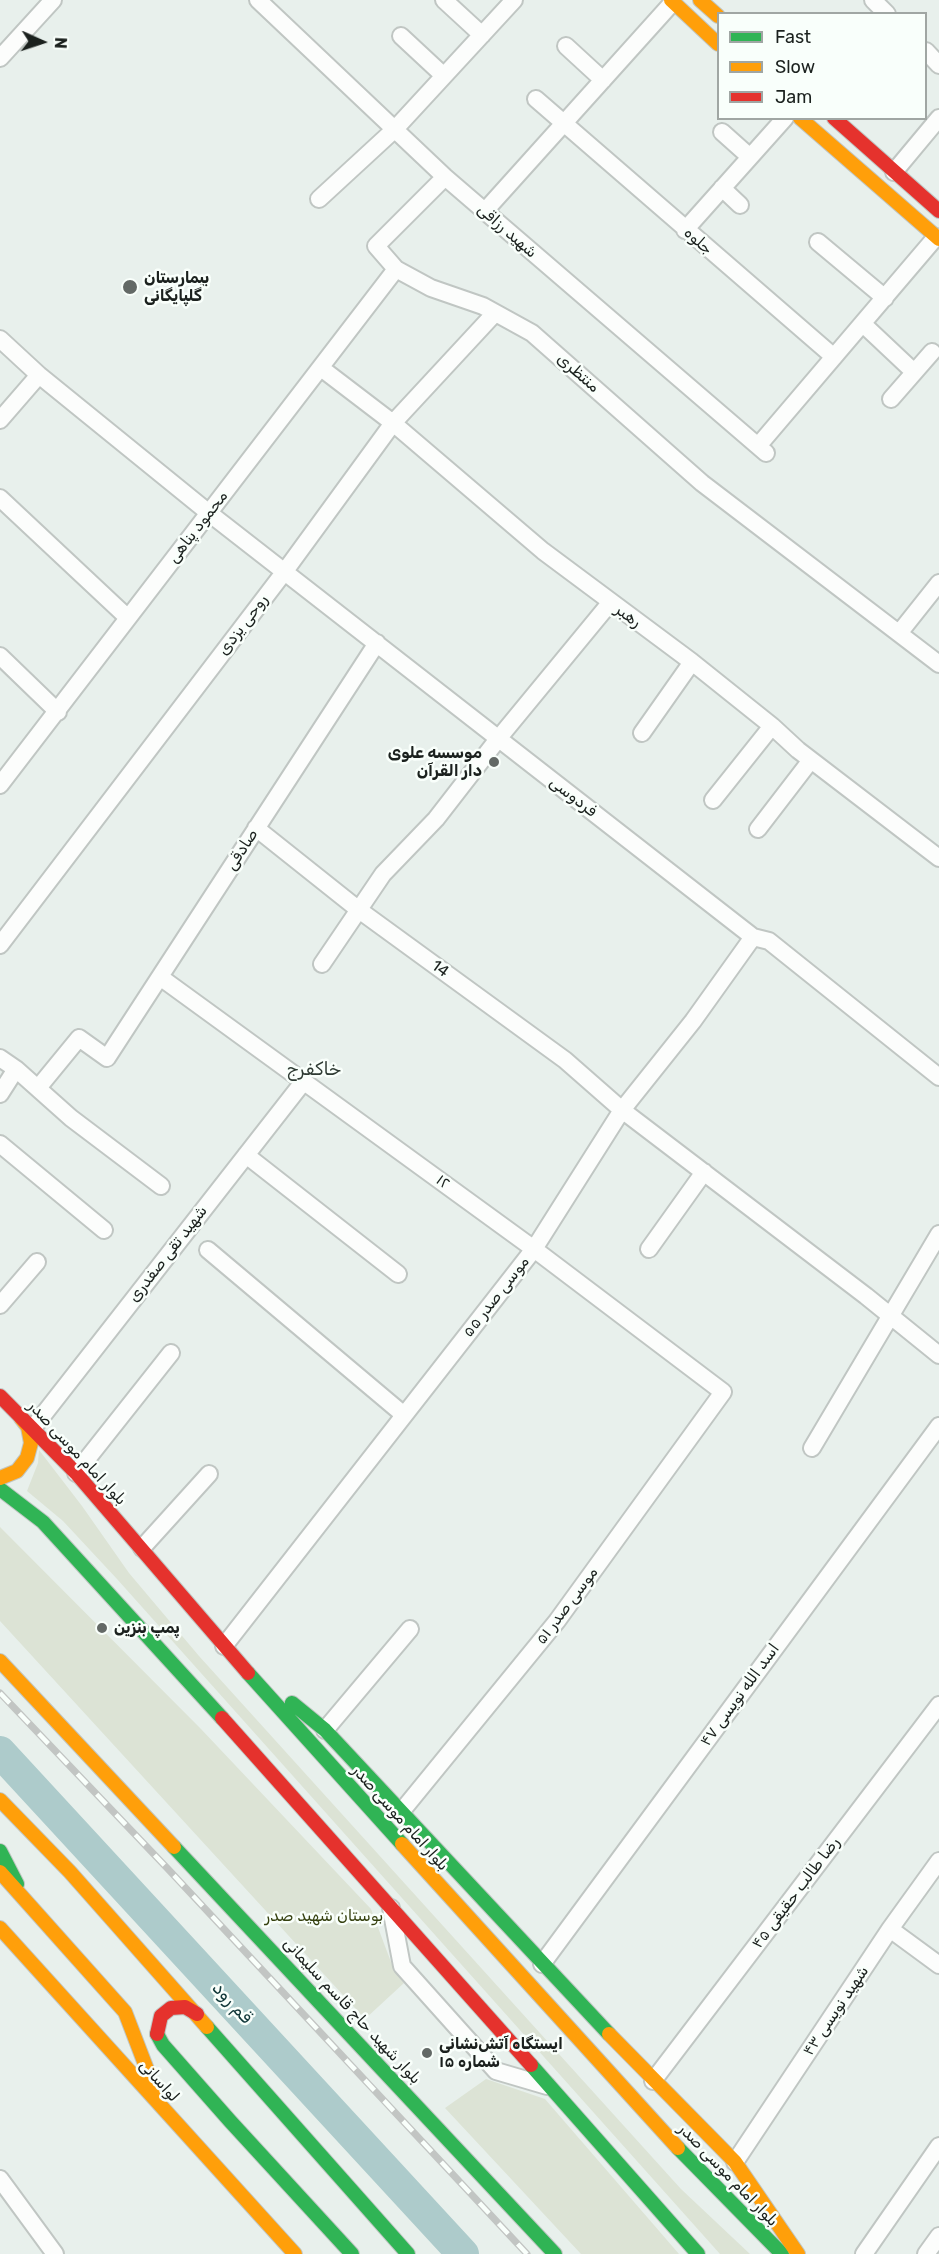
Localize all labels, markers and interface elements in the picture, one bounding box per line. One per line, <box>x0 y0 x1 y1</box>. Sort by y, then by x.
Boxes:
north arrow <box>12 12 72 72</box>
legend <box>717 12 927 120</box>
text: Fast <box>775 26 811 48</box>
text: N <box>51 37 70 49</box>
text: Slow <box>775 56 815 78</box>
text: Jam <box>775 86 812 108</box>
street label: شهید رزاقی <box>473 200 541 262</box>
street label: جلوه <box>680 223 716 259</box>
place label: بیمارستان گلپایگانی <box>144 268 209 306</box>
marker: بیمارستان گلپایگانی <box>121 278 139 296</box>
street label: منتظری <box>553 349 603 397</box>
street label: محمود پناهی <box>164 487 232 567</box>
street label: روحی یزدی <box>214 591 272 659</box>
street label: رهبر <box>611 600 645 632</box>
place label: موسسه علوی دار القرآن <box>388 743 482 781</box>
marker: موسسه علوی دار القرآن <box>487 755 501 769</box>
street label: فردوسی <box>546 773 600 821</box>
street label: صادقی <box>222 826 262 874</box>
street label: 14 <box>428 956 452 982</box>
district label: خاکفرج <box>287 1059 341 1081</box>
street label: ۱۲ <box>432 1170 454 1194</box>
street label: شهید تقی صفدری <box>124 1202 212 1306</box>
street label: موسی صدر ۵۵ <box>458 1253 534 1341</box>
street label: بلوار امام موسی صدر <box>24 1397 130 1509</box>
street label: موسی صدر ۵۱ <box>532 1563 602 1649</box>
place label: پمپ بنزین <box>114 1618 180 1638</box>
marker: پمپ بنزین <box>95 1621 109 1635</box>
street label: ۴۷ اسد الله نویسی <box>696 1640 784 1750</box>
street label: بلوار امام موسی صدر <box>347 1761 453 1875</box>
street label: ۴۵ رضا طالب حقیقی <box>748 1834 844 1952</box>
park label: بوستان شهید صدر <box>265 1906 383 1926</box>
street label: بلوار شهید حاج قاسم سلیمانی <box>279 1934 425 2088</box>
street label: ۴۳ شهید نویسی <box>799 1962 873 2060</box>
water label: قم رود <box>207 1978 257 2028</box>
place label: ایستگاه آتش‌نشانی شماره ۱۵ <box>439 2034 563 2072</box>
marker: ایستگاه آتش‌نشانی شماره ۱۵ <box>420 2046 434 2060</box>
street label: لواسانی <box>135 2056 183 2106</box>
street label: بلوار امام موسی صدر <box>674 2120 782 2230</box>

